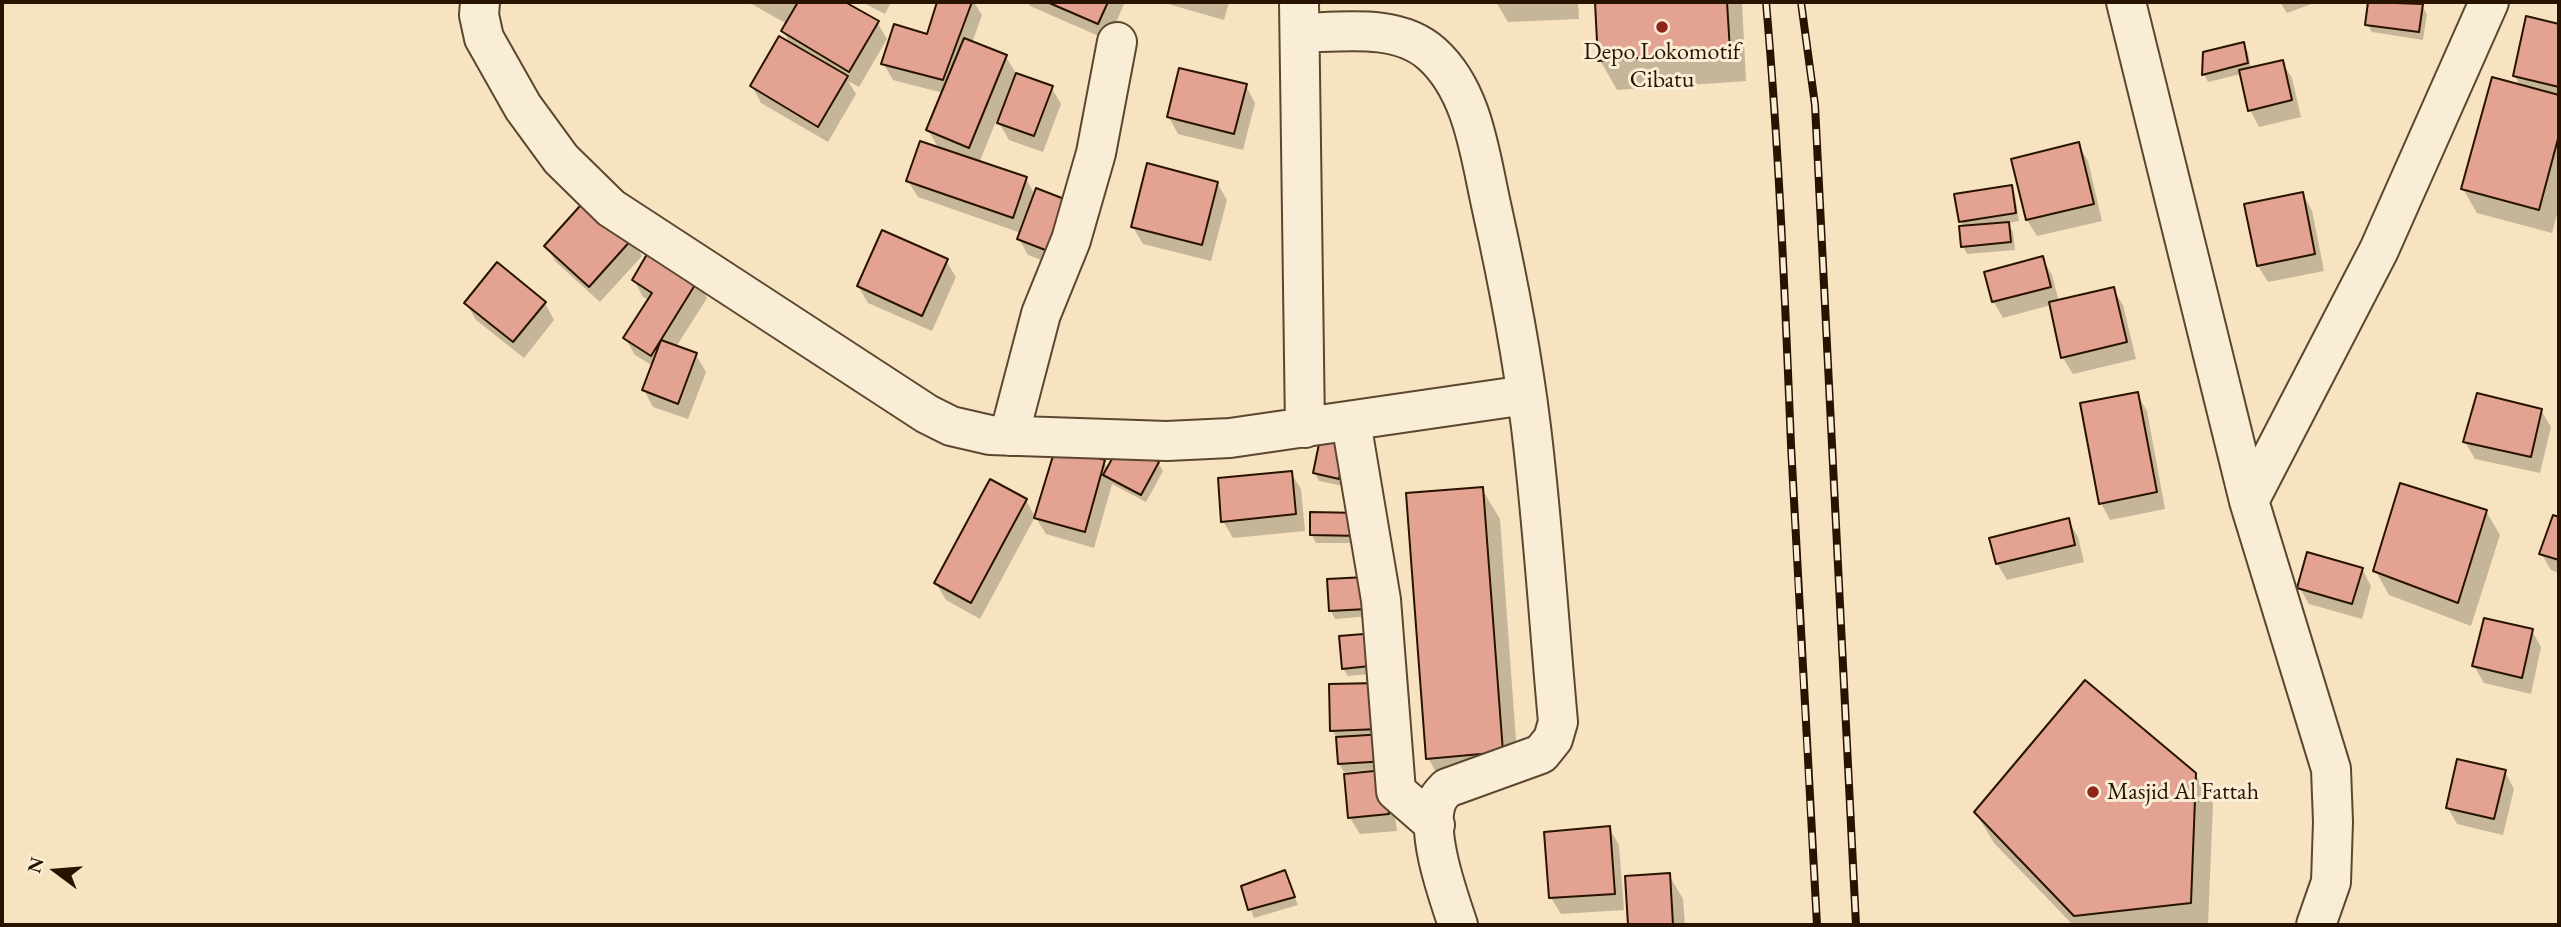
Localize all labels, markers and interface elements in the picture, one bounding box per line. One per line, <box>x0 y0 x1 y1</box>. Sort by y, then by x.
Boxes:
marker: Depo Lokomotif Cibatu <box>1654 19 1670 35</box>
place label: Depo Lokomotif Cibatu <box>1584 38 1740 94</box>
place label: Masjid Al Fattah <box>2107 778 2259 806</box>
marker: Masjid Al Fattah <box>2085 784 2101 800</box>
north arrow <box>21 836 91 906</box>
text: N <box>21 854 49 876</box>

